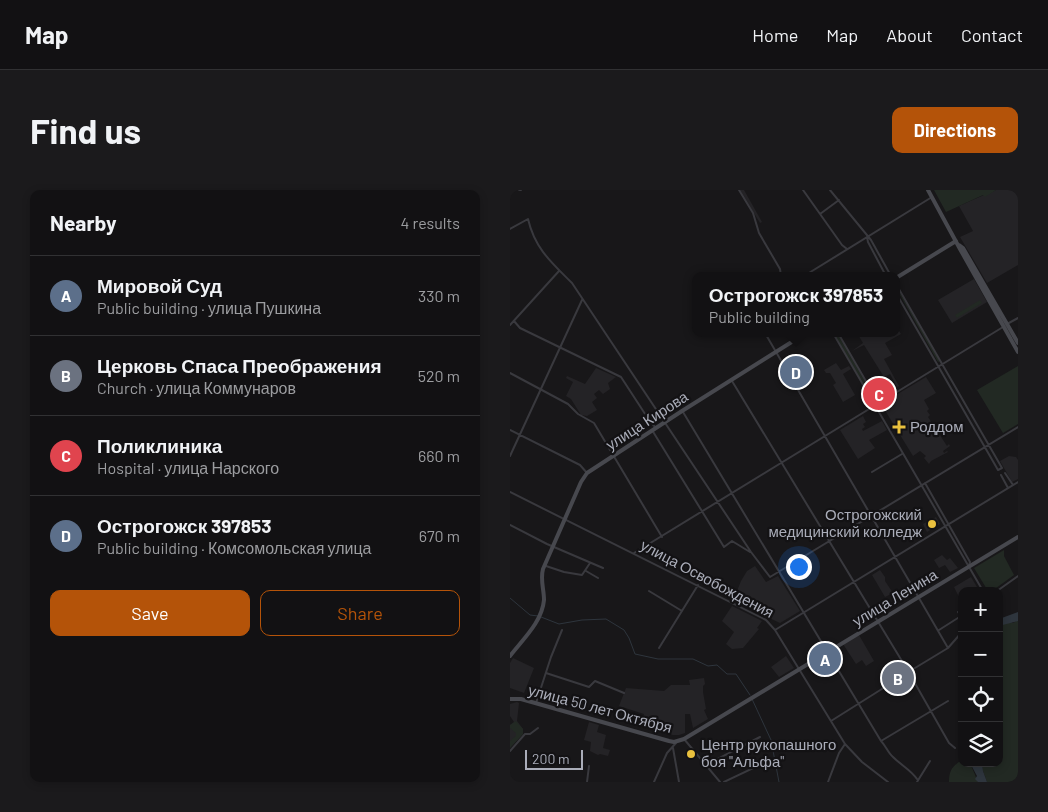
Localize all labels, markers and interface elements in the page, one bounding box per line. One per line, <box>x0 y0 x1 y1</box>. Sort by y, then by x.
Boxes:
text: Map <box>25 20 68 49</box>
text: Home <box>752 24 798 46</box>
text: Map <box>826 24 858 46</box>
text: About <box>886 24 933 46</box>
text: Contact <box>961 24 1023 46</box>
button: Directions <box>892 107 1018 153</box>
text: Find us <box>30 109 141 151</box>
text: Nearby <box>50 210 116 235</box>
text: 4 results <box>400 213 460 232</box>
popup <box>692 272 900 337</box>
text: Мировой Суд <box>97 274 222 297</box>
text: Острогожск 397853 <box>709 283 883 306</box>
text: A <box>61 286 71 305</box>
text: 330 m <box>418 286 460 305</box>
text: Public building · улица Пушкина <box>97 298 321 317</box>
text: Public building <box>709 307 810 326</box>
pin: D <box>780 353 812 391</box>
text: Церковь Спаса Преображения <box>97 354 382 377</box>
text: B <box>61 366 71 385</box>
text: 520 m <box>418 366 460 385</box>
pin: C <box>863 375 895 413</box>
text: Church · улица Коммунаров <box>97 378 296 397</box>
street label: улица Кирова <box>602 387 691 453</box>
place label: Роддом <box>910 417 964 435</box>
marker: Роддом <box>892 420 906 434</box>
text: Поликлиника <box>97 434 222 457</box>
text: C <box>61 446 71 465</box>
text: 660 m <box>418 446 460 465</box>
text: Hospital · улица Нарского <box>97 458 279 477</box>
place label: Острогожский медицинский колледж <box>768 505 922 540</box>
text: Острогожск 397853 <box>97 514 272 537</box>
marker: Острогожский медицинский колледж <box>926 518 938 530</box>
text: D <box>61 526 71 545</box>
text: 670 m <box>419 526 460 545</box>
street label: улица Освобождения <box>638 535 777 621</box>
text: Public building · Комсомольская улица <box>97 538 372 557</box>
your location <box>786 554 812 580</box>
street label: улица Ленина <box>849 564 941 630</box>
map controls <box>958 587 1003 767</box>
button: + <box>958 587 1003 632</box>
button: Save <box>50 590 250 636</box>
button: Share <box>260 590 460 636</box>
button: − <box>958 632 1003 677</box>
pin: A <box>809 640 841 678</box>
pin: B <box>882 659 914 697</box>
button: locate <box>958 677 1003 722</box>
street label: улица 50 лет Октября <box>526 680 674 736</box>
button: layers <box>958 722 1003 767</box>
place label: Центр рукопашного боя "Альфа" <box>701 735 836 770</box>
scale bar <box>525 747 582 770</box>
marker: Центр рукопашного боя "Альфа" <box>685 748 697 760</box>
text: 200 m <box>532 750 570 767</box>

